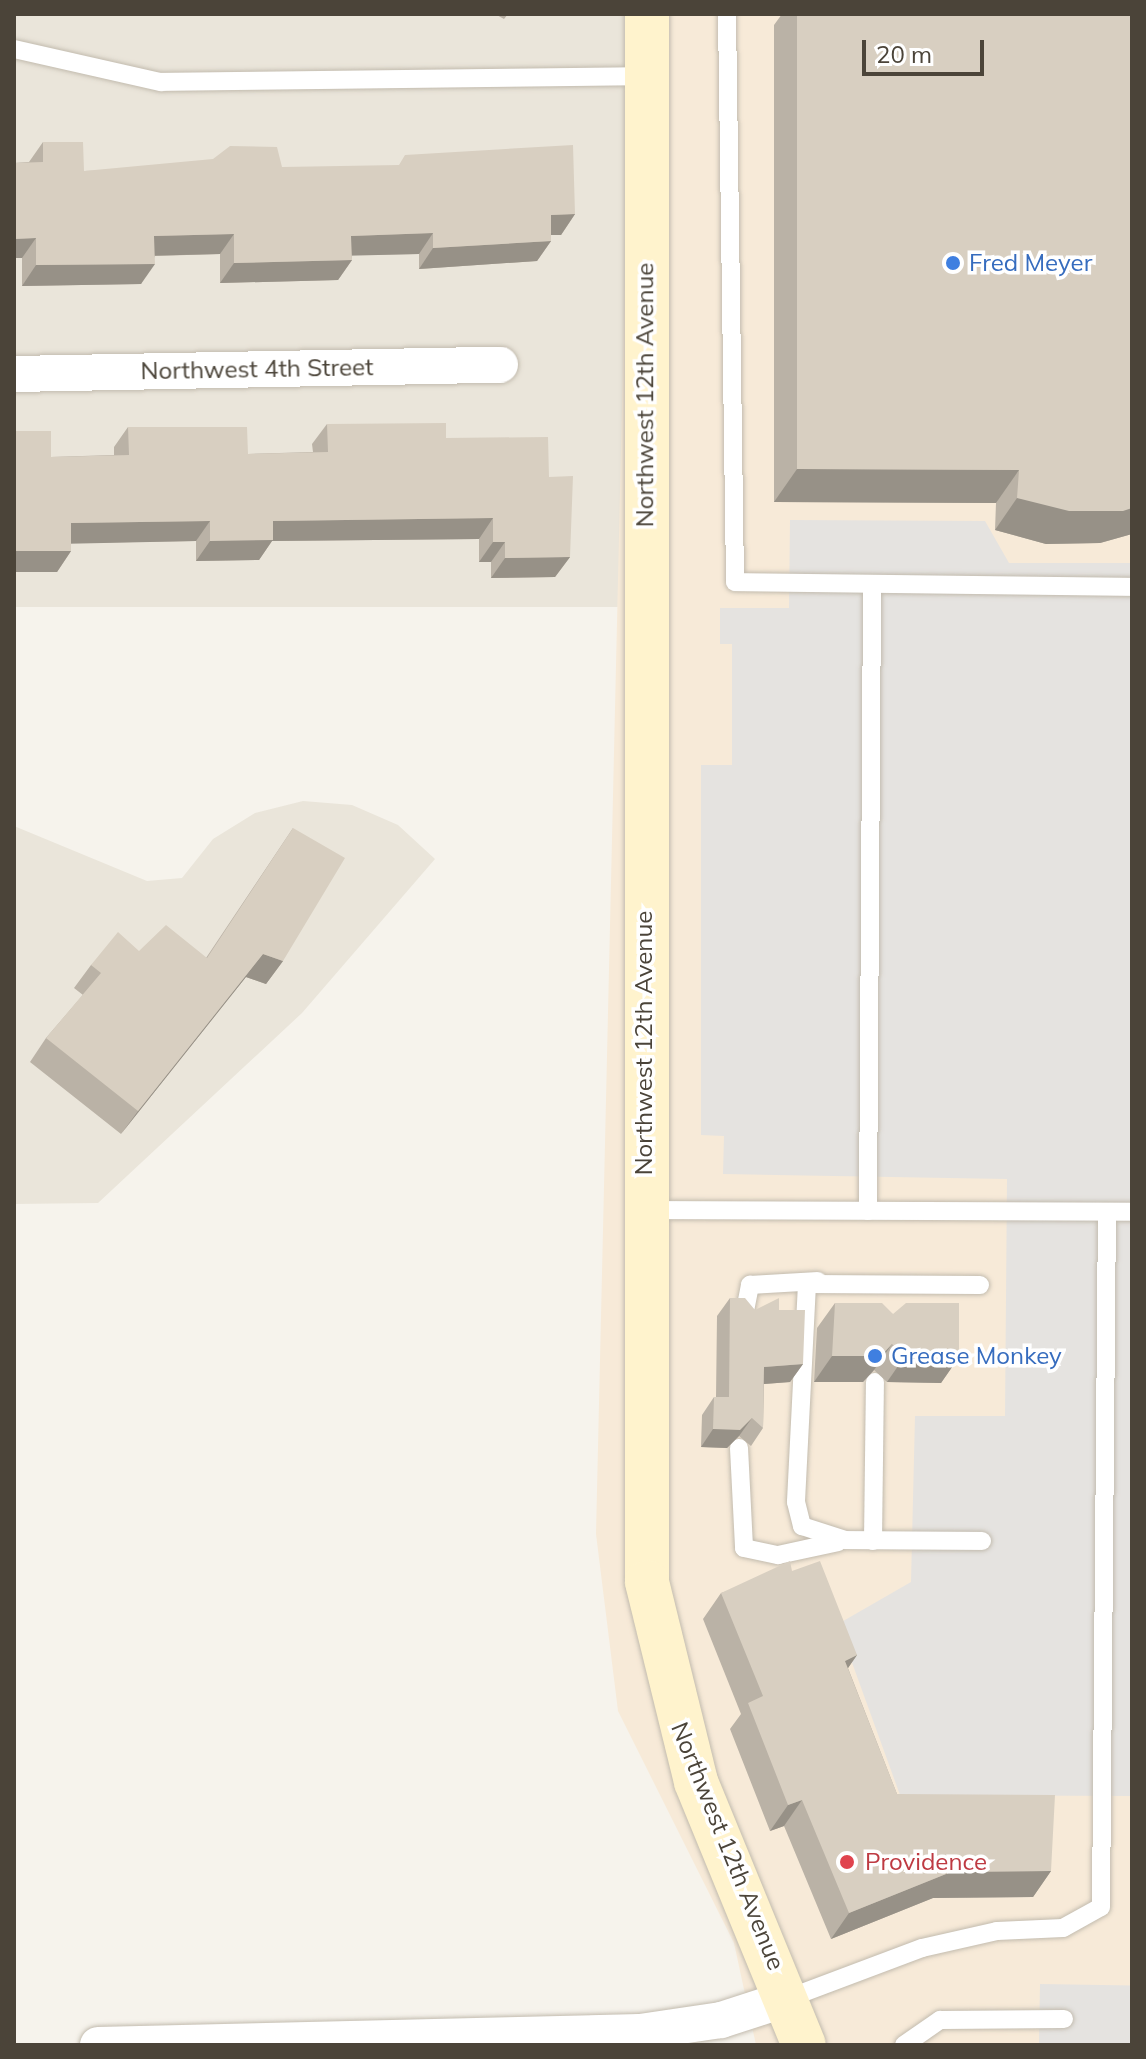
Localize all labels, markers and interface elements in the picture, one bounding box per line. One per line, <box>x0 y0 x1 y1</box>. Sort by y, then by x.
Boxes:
scale bar <box>866 24 988 74</box>
text: 20 m <box>876 39 932 69</box>
place label: Fred Meyer <box>969 249 1092 277</box>
marker: Fred Meyer <box>944 254 962 272</box>
street label: Northwest 12th Avenue <box>631 263 659 527</box>
street label: Northwest 4th Street <box>140 353 374 385</box>
street label: Northwest 12th Avenue <box>630 911 658 1175</box>
place label: Grease Monkey <box>891 1342 1062 1370</box>
marker: Grease Monkey <box>866 1347 884 1365</box>
street label: Northwest 12th Avenue <box>665 1718 791 1974</box>
place label: Providence <box>865 1848 987 1876</box>
marker: Providence <box>836 1851 858 1873</box>

